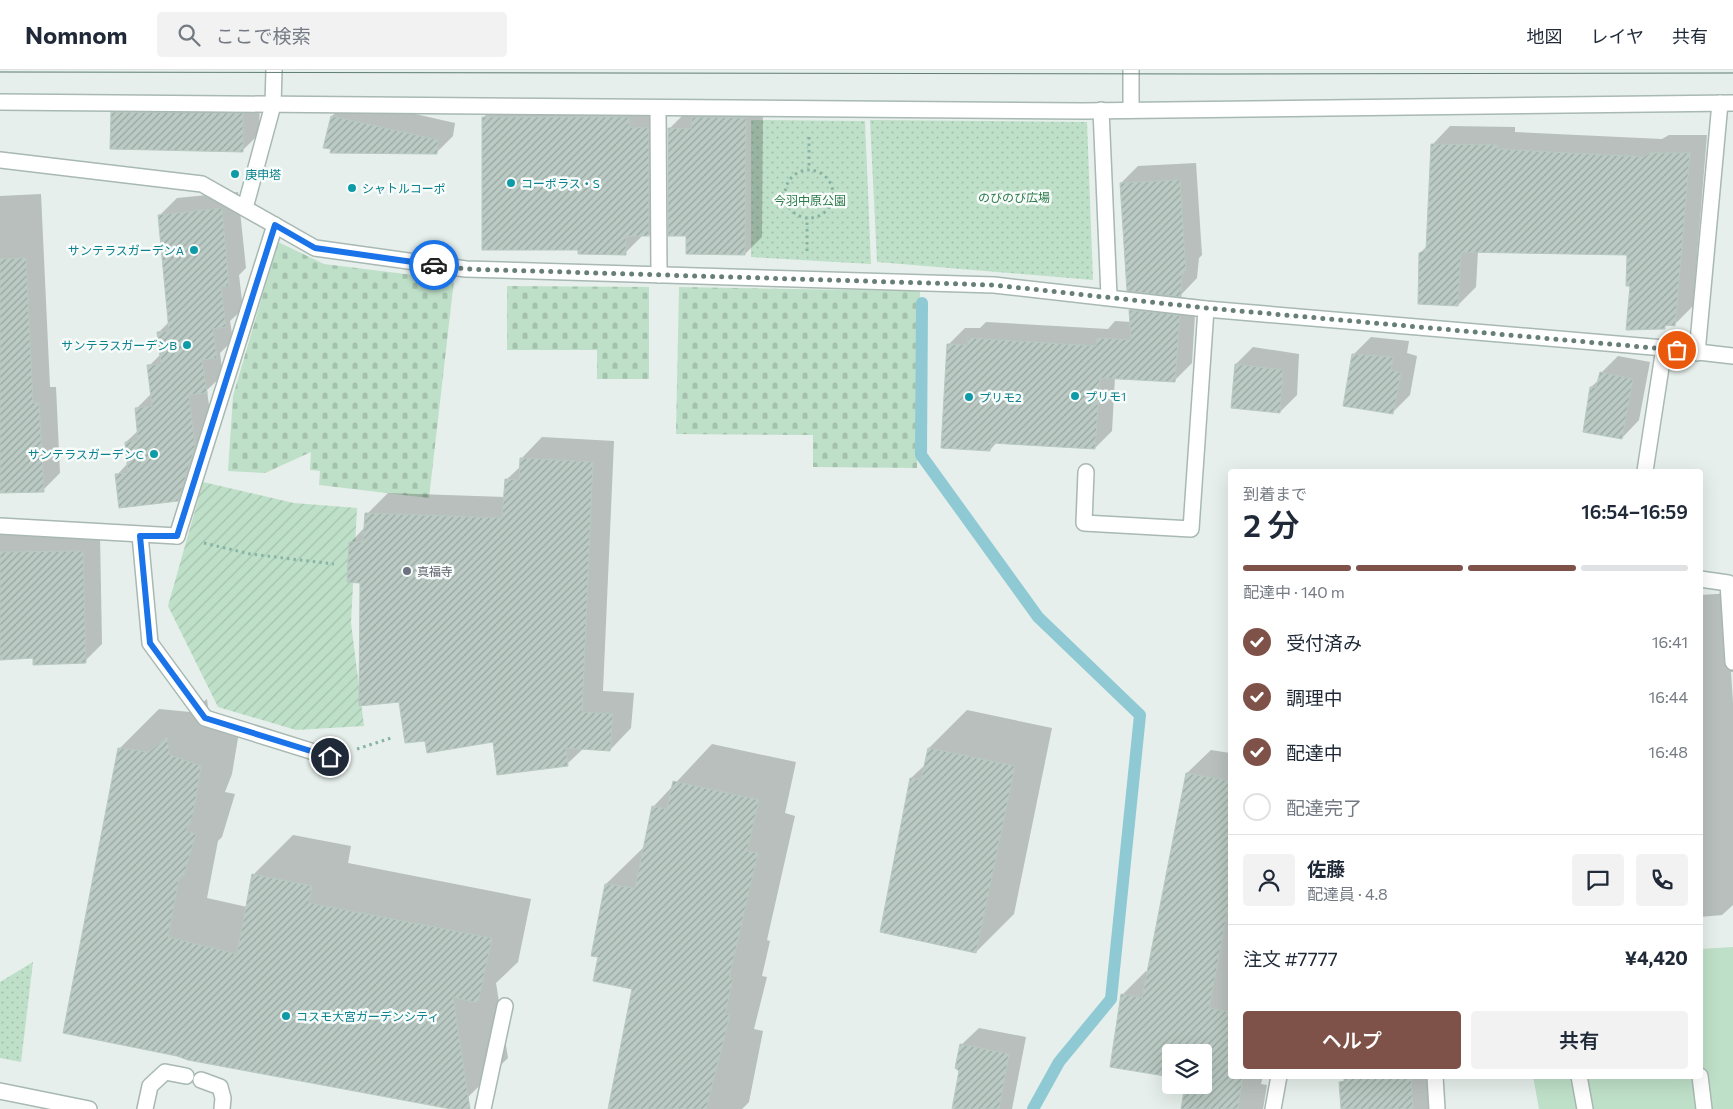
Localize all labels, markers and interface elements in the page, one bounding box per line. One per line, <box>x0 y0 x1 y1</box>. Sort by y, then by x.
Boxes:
search box <box>157 12 507 57</box>
text: Nomnom <box>25 20 127 49</box>
icon: search <box>175 21 203 49</box>
text: ここで検索 <box>215 24 310 47</box>
text: 地図 <box>1527 25 1563 47</box>
text: レイヤ <box>1591 25 1644 47</box>
text: 共有 <box>1672 25 1708 47</box>
place label: 庚申塔 <box>245 167 281 181</box>
marker: 庚申塔 <box>229 168 241 180</box>
place label: コーポラス・S <box>521 176 600 190</box>
marker: コーポラス・S <box>505 177 517 189</box>
place label: シャトルコーポ <box>362 181 446 195</box>
marker: シャトルコーポ <box>346 182 358 194</box>
park label: のびのび広場 <box>978 190 1050 204</box>
park label: 今羽中原公園 <box>774 193 846 207</box>
courier <box>409 240 459 290</box>
place label: サンテラスガーデンA <box>68 243 184 257</box>
marker: サンテラスガーデンA <box>188 244 200 256</box>
icon: car <box>420 251 448 279</box>
pin <box>1656 329 1698 371</box>
icon: bag <box>1663 336 1691 364</box>
place label: サンテラスガーデンB <box>61 338 177 352</box>
marker: サンテラスガーデンB <box>181 339 193 351</box>
place label: プリモ1 <box>1085 389 1126 403</box>
place label: プリモ2 <box>979 390 1022 404</box>
marker: プリモ1 <box>1069 390 1081 402</box>
marker: プリモ2 <box>963 391 975 403</box>
place label: サンテラスガーデンC <box>28 447 144 461</box>
marker: サンテラスガーデンC <box>148 448 160 460</box>
text: 到着まで <box>1243 484 1307 503</box>
text: 16:54–16:59 <box>1581 500 1688 523</box>
text: 2 分 <box>1243 504 1299 544</box>
place label: 真福寺 <box>417 564 453 578</box>
marker: 真福寺 <box>401 565 413 577</box>
text: 配達中 · 140 m <box>1243 582 1345 601</box>
icon: check <box>1243 628 1271 656</box>
text: 受付済み <box>1286 631 1362 654</box>
text: 16:41 <box>1652 632 1688 651</box>
icon: check <box>1243 683 1271 711</box>
text: 調理中 <box>1286 686 1343 709</box>
text: 16:44 <box>1648 687 1688 706</box>
pin <box>309 736 351 778</box>
icon: check <box>1243 738 1271 766</box>
text: 配達中 <box>1286 741 1343 764</box>
text: 16:48 <box>1648 742 1688 761</box>
icon: home <box>316 743 344 771</box>
text: 配達完了 <box>1286 796 1362 819</box>
button: person <box>1243 854 1295 906</box>
button: chat <box>1572 854 1624 906</box>
button: phone <box>1636 854 1688 906</box>
text: 佐藤 <box>1307 857 1345 880</box>
text: 配達員 · 4.8 <box>1307 884 1388 903</box>
text: ¥4,420 <box>1625 946 1688 969</box>
text: 注文 #7777 <box>1243 947 1338 970</box>
place label: コスモ大宮ガーデンシティ <box>296 1009 439 1023</box>
marker: コスモ大宮ガーデンシティ <box>280 1010 292 1022</box>
button: ヘルプ <box>1243 1011 1461 1069</box>
button: 共有 <box>1471 1011 1688 1069</box>
map controls <box>1162 1044 1212 1094</box>
button: layers <box>1162 1044 1212 1094</box>

